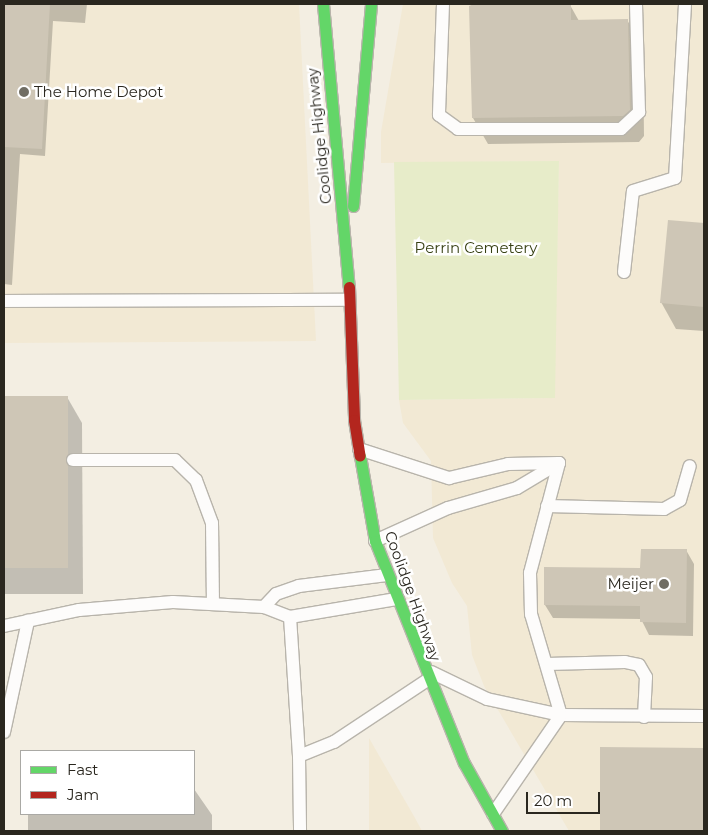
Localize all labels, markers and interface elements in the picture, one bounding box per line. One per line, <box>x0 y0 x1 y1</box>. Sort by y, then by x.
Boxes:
street label: Coolidge Highway <box>303 67 335 205</box>
place label: The Home Depot <box>34 83 163 101</box>
marker: The Home Depot <box>18 86 30 98</box>
park label: Perrin Cemetery <box>415 239 537 257</box>
street label: Coolidge Highway <box>381 529 445 663</box>
place label: Meijer <box>607 575 654 593</box>
marker: Meijer <box>658 578 670 590</box>
legend <box>20 750 195 815</box>
text: Fast <box>67 760 98 779</box>
scale bar <box>528 782 602 814</box>
text: Jam <box>67 785 99 804</box>
text: 20 m <box>534 791 572 810</box>

